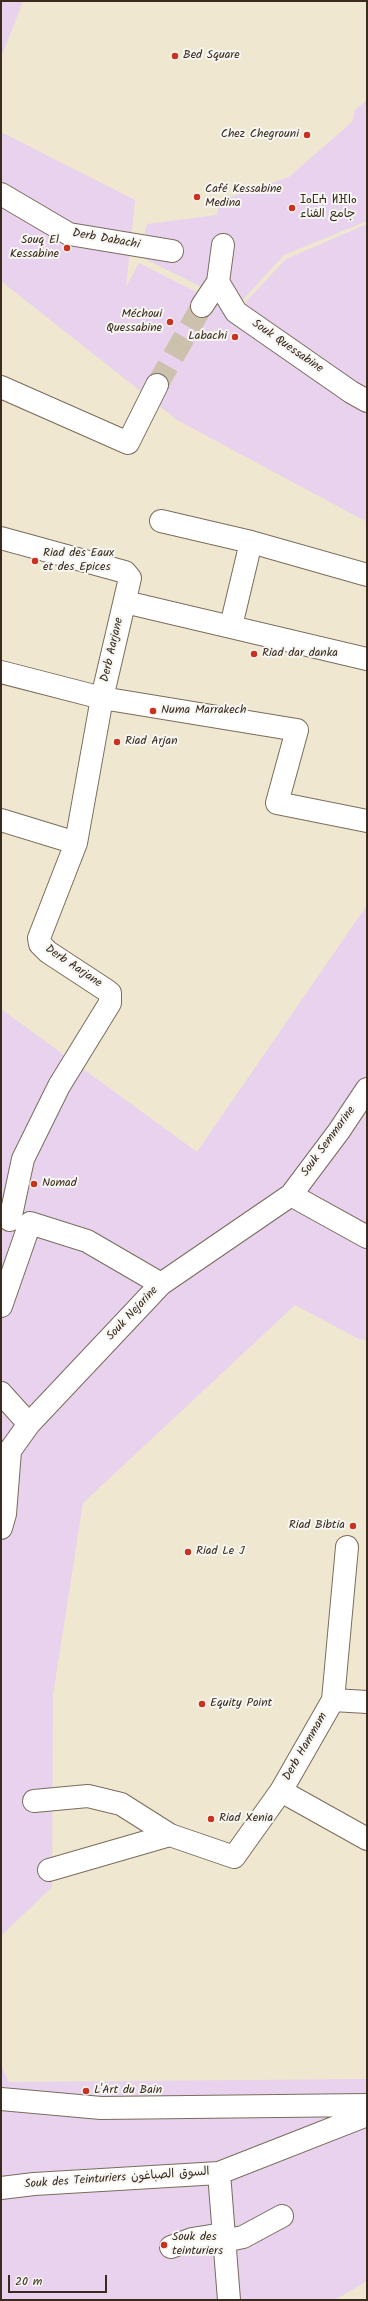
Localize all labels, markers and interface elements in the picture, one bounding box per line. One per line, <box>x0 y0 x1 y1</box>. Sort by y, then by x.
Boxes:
place label: Bed Square <box>183 49 240 63</box>
marker: Bed Square <box>170 51 180 61</box>
place label: Chez Chegrouni <box>221 128 299 142</box>
marker: Chez Chegrouni <box>302 130 312 140</box>
place label: Café Kessabine Medina <box>205 183 282 211</box>
marker: Café Kessabine Medina <box>192 192 202 202</box>
place label: ⵊⴰⵎⵄ ⵍⴼⵏⴰ جامع الفناء <box>300 194 357 222</box>
marker: ⵊⴰⵎⵄ ⵍⴼⵏⴰ جامع الفناء <box>287 203 297 213</box>
street label: Derb Dabachi <box>71 227 141 253</box>
place label: Souq El Kessabine <box>10 234 59 262</box>
marker: Souq El Kessabine <box>62 243 72 253</box>
place label: Méchoui Quessabine <box>106 308 162 336</box>
marker: Méchoui Quessabine <box>165 317 175 327</box>
street label: Souk Quessabine <box>249 317 325 377</box>
place label: Labachi <box>188 330 227 344</box>
marker: Labachi <box>230 332 240 342</box>
place label: Riad des Eaux et des Epices <box>43 547 114 575</box>
marker: Riad des Eaux et des Epices <box>30 556 40 566</box>
street label: Derb Aarjane <box>99 616 127 684</box>
place label: Riad dar danka <box>262 647 338 661</box>
marker: Riad dar danka <box>249 649 259 659</box>
place label: Numa Marrakech <box>161 704 246 718</box>
marker: Numa Marrakech <box>148 706 158 716</box>
place label: Riad Arjan <box>125 735 178 749</box>
marker: Riad Arjan <box>112 737 122 747</box>
street label: Derb Aarjane <box>42 943 104 991</box>
street label: Souk Semmarine <box>299 1104 359 1180</box>
place label: Nomad <box>42 1177 77 1191</box>
marker: Nomad <box>29 1179 39 1189</box>
street label: Souk Nejarine <box>104 1284 162 1344</box>
place label: Riad Bibtia <box>289 1519 345 1533</box>
marker: Riad Bibtia <box>348 1521 358 1531</box>
place label: Riad Le J <box>196 1545 245 1559</box>
marker: Riad Le J <box>183 1547 193 1557</box>
place label: Equity Point <box>210 1697 272 1711</box>
marker: Equity Point <box>197 1699 207 1709</box>
street label: Derb Hammam <box>281 1710 331 1784</box>
place label: Riad Xenia <box>219 1812 273 1826</box>
marker: Riad Xenia <box>206 1814 216 1824</box>
place label: L'Art du Bain <box>94 2084 162 2098</box>
marker: L'Art du Bain <box>81 2086 91 2096</box>
street label: Souk des Teinturiers السوق الصباغون <box>24 2165 210 2193</box>
place label: Souk des teinturiers <box>172 2231 223 2259</box>
marker: Souk des teinturiers <box>159 2240 169 2250</box>
scale bar <box>10 2267 109 2293</box>
text: 20 m <box>15 2272 42 2291</box>

